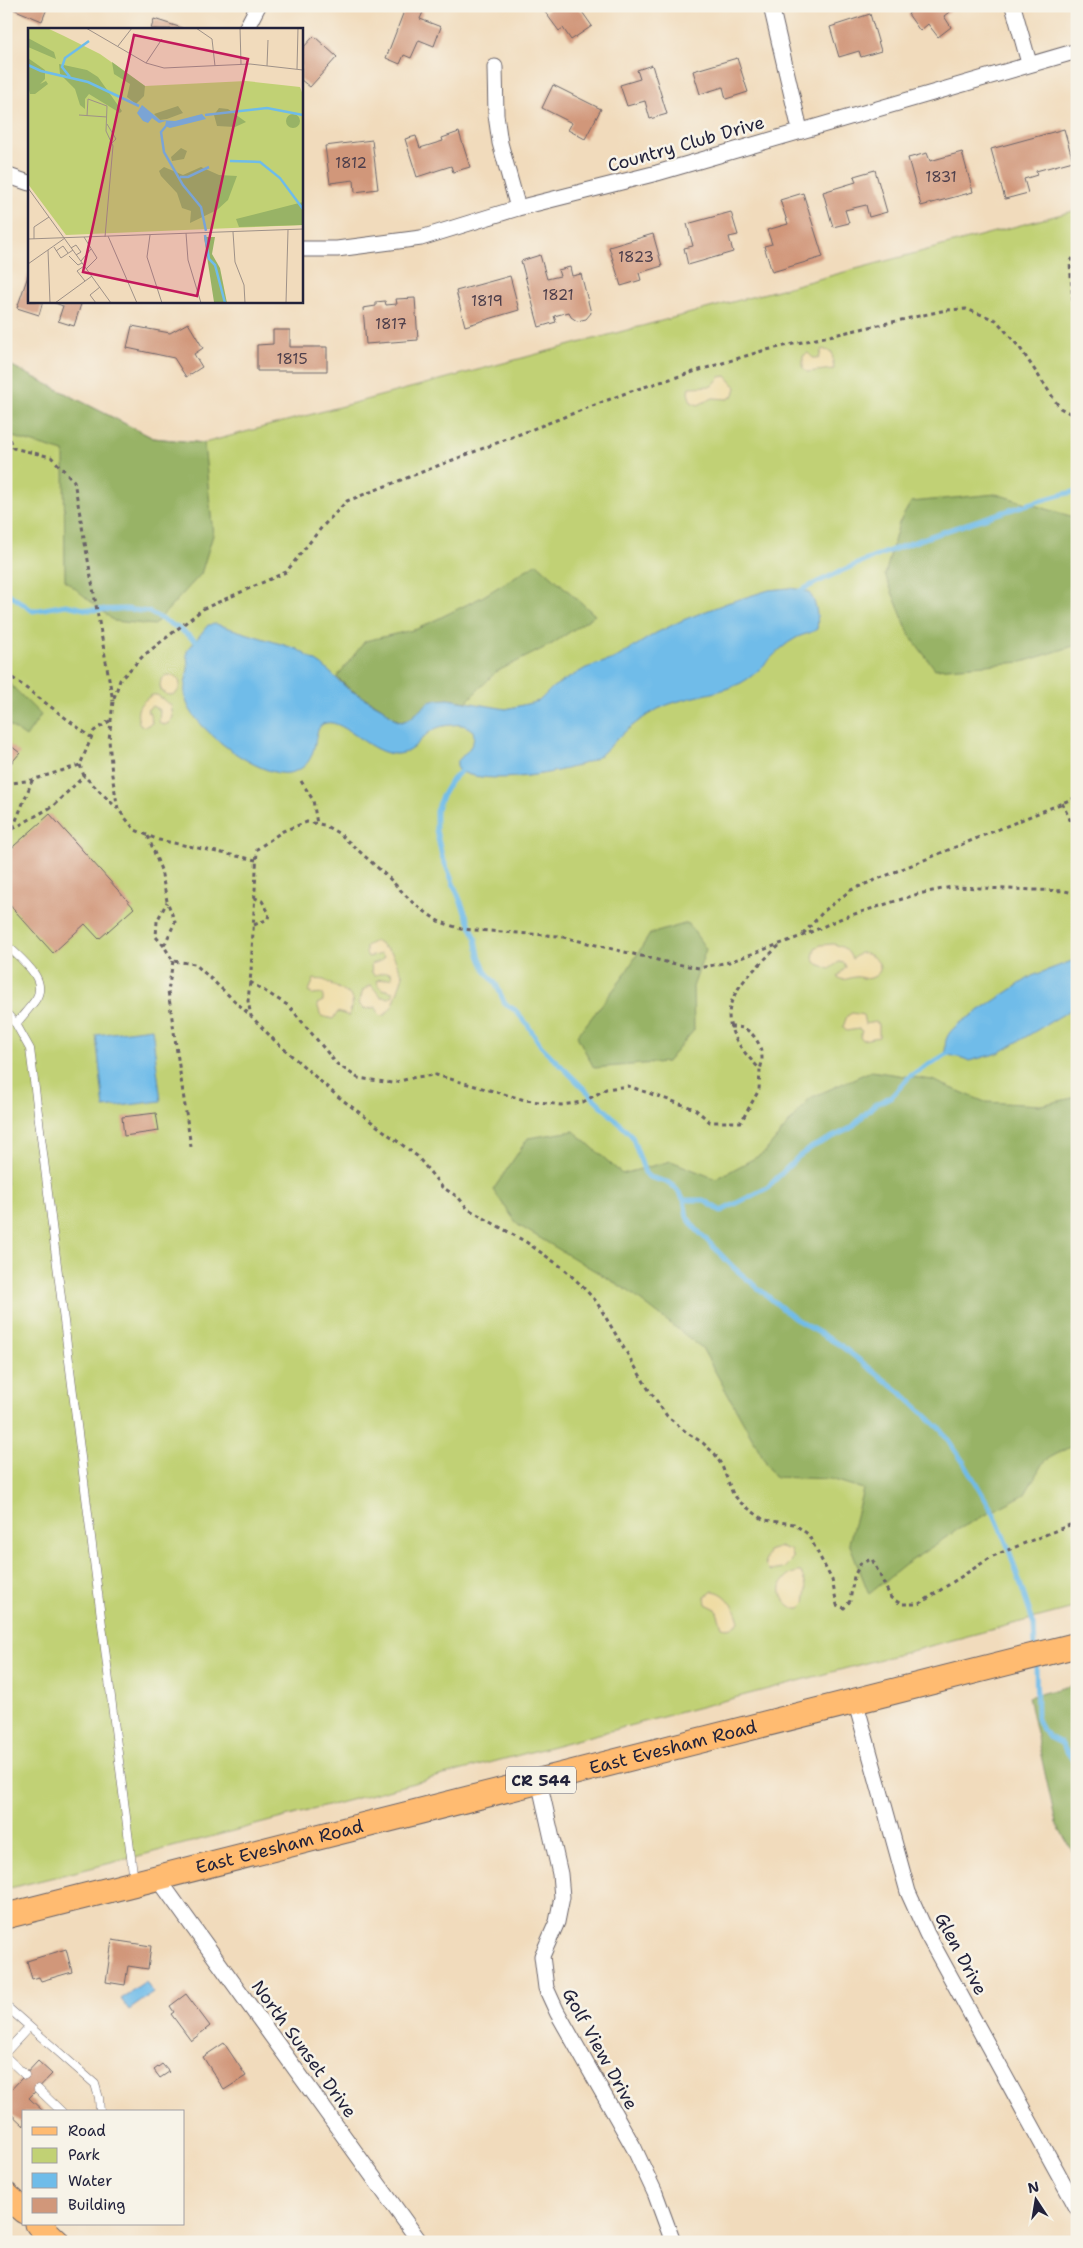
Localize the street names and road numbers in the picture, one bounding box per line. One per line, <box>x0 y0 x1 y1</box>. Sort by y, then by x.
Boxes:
street label: Country Club Drive <box>605 110 767 178</box>
street label: East Evesham Road <box>587 1714 759 1780</box>
road number: CR 544 <box>506 1766 576 1794</box>
street label: East Evesham Road <box>193 1814 366 1880</box>
street label: Glen Drive <box>929 1909 993 1999</box>
street label: North Sunset Drive <box>246 1975 362 2123</box>
street label: Golf View Drive <box>557 1984 643 2114</box>

